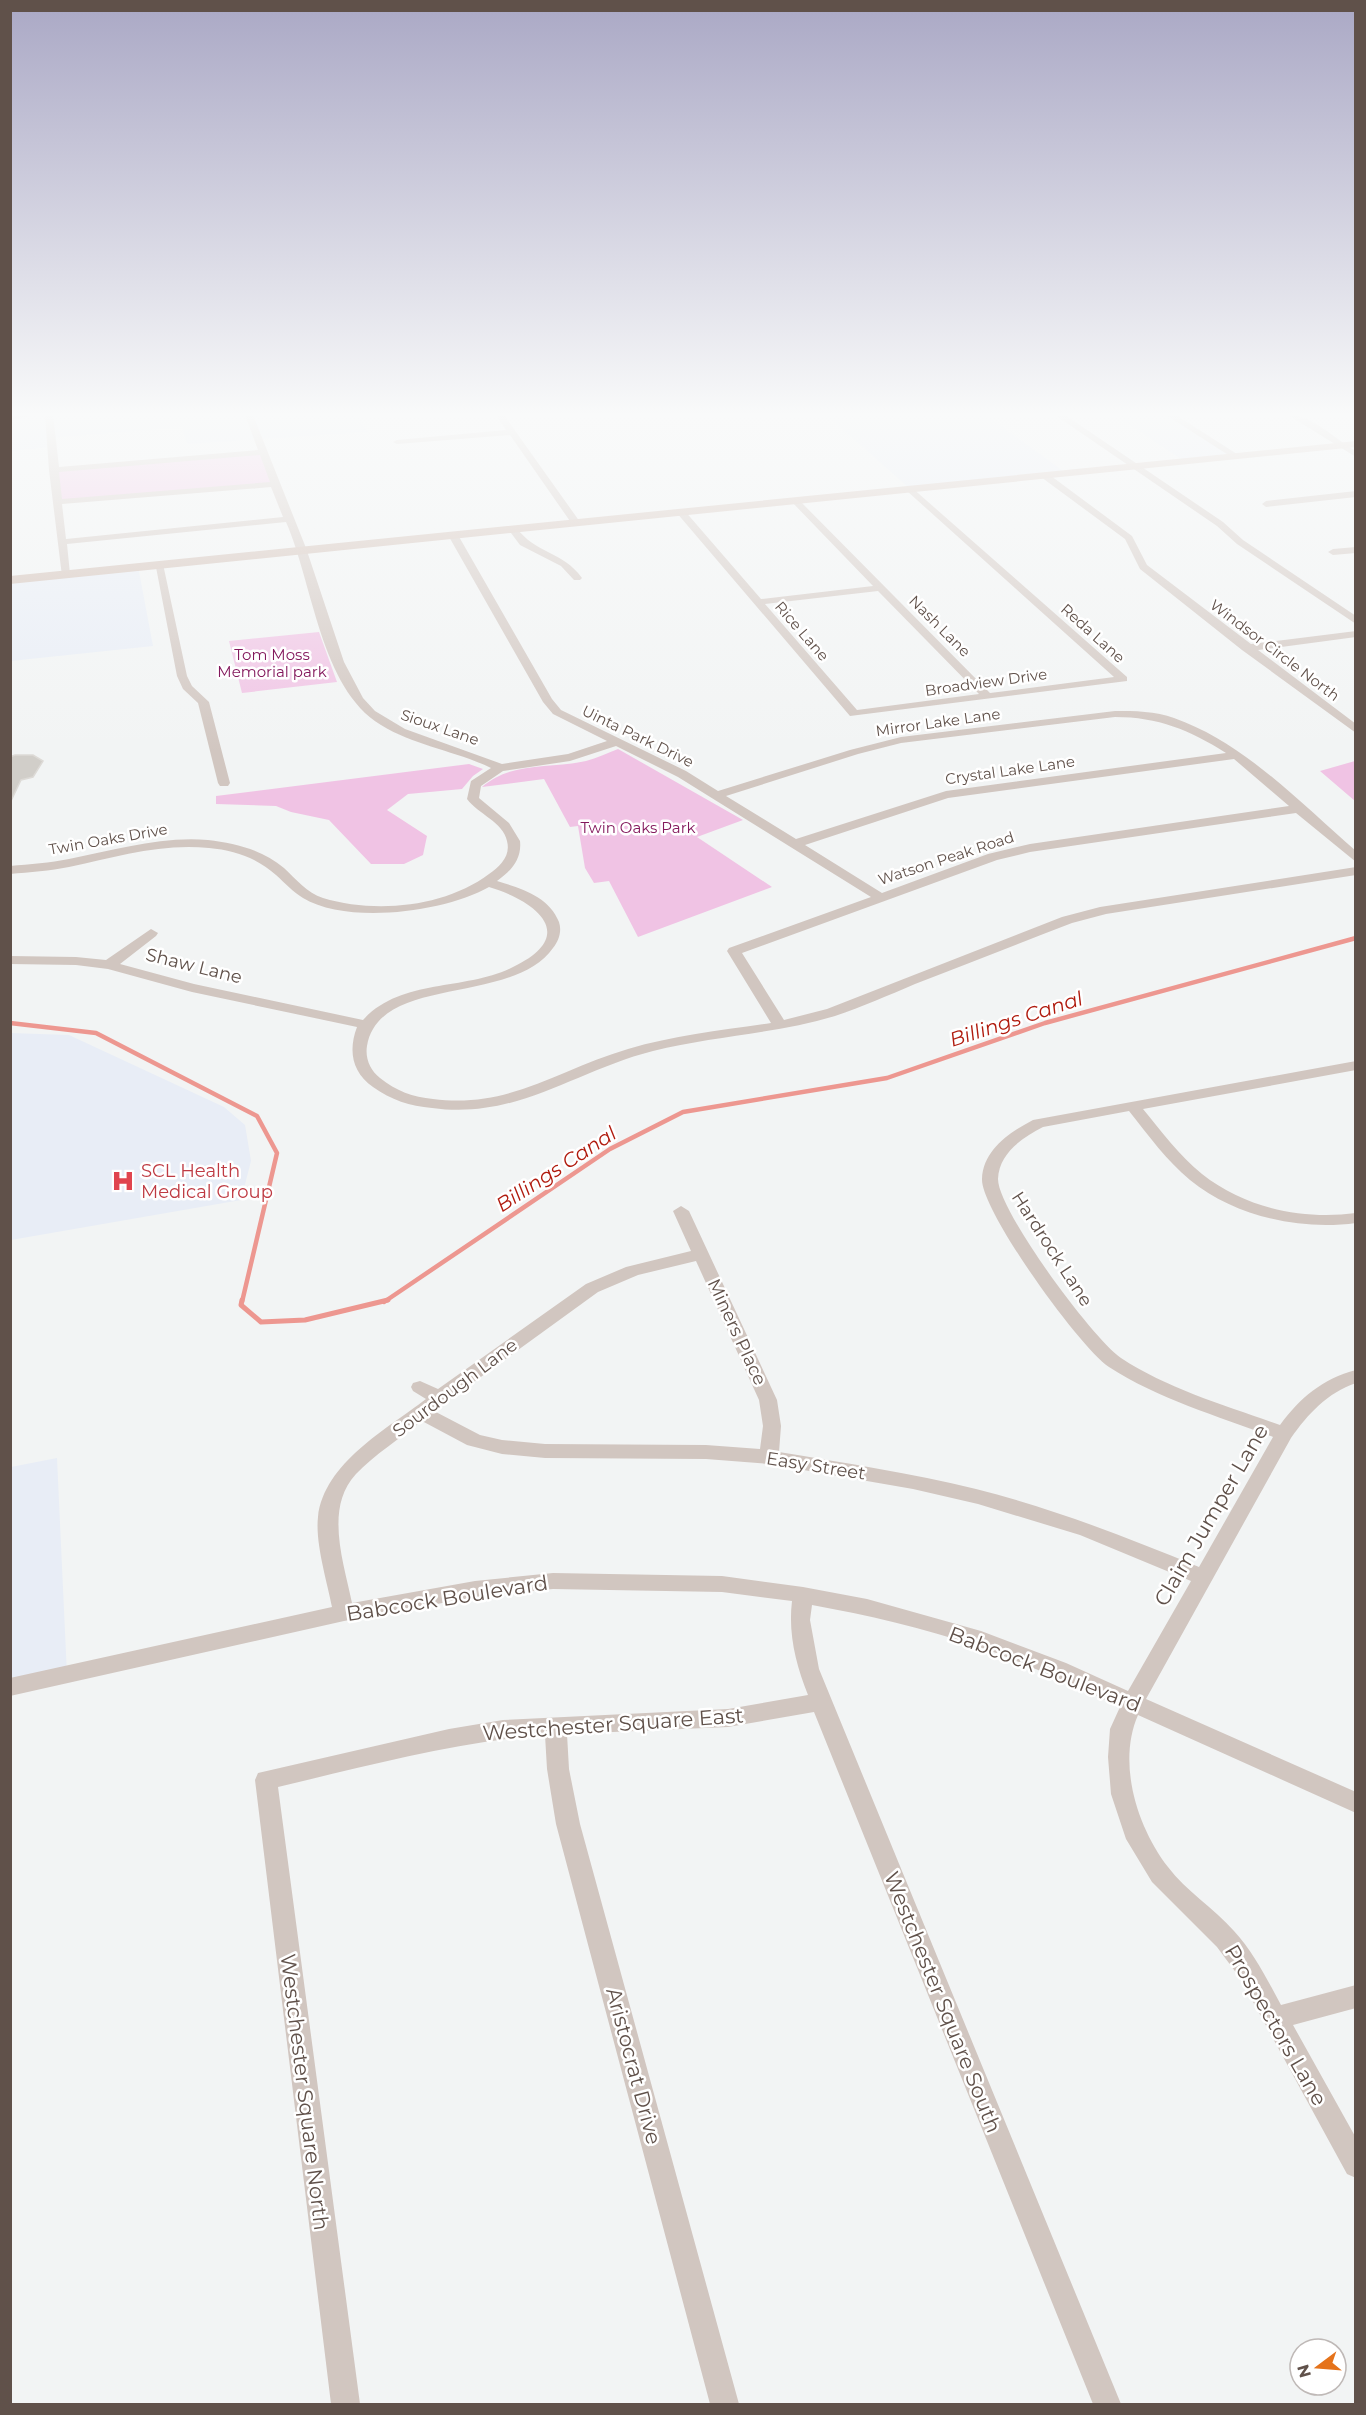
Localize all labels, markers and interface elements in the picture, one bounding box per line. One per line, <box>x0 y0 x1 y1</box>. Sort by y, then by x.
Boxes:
street label: Nash Lane <box>905 591 975 661</box>
street label: Windsor Circle North <box>1206 595 1344 705</box>
street label: Rice Lane <box>771 597 833 665</box>
street label: Reda Lane <box>1057 599 1129 667</box>
park label: Tom Moss Memorial park <box>217 645 327 681</box>
street label: Broadview Drive <box>924 664 1048 700</box>
street label: Uinta Park Drive <box>579 701 697 771</box>
street label: Mirror Lake Lane <box>874 704 1002 740</box>
street label: Sioux Lane <box>398 705 482 749</box>
street label: Crystal Lake Lane <box>944 751 1076 789</box>
park label: Twin Oaks Park <box>580 818 696 837</box>
street label: Twin Oaks Drive <box>47 819 169 859</box>
street label: Watson Peak Road <box>876 827 1016 889</box>
street label: Shaw Lane <box>144 943 245 989</box>
water label: Billings Canal <box>946 986 1086 1052</box>
water label: Billings Canal <box>491 1121 621 1217</box>
place label: SCL Health Medical Group <box>141 1160 273 1203</box>
hospital icon: SCL Health Medical Group <box>110 1168 136 1194</box>
street label: Hardrock Lane <box>1007 1187 1097 1311</box>
street label: Miners Place <box>703 1275 771 1389</box>
street label: Sourdough Lane <box>388 1334 522 1442</box>
street label: Claim Jumper Lane <box>1149 1420 1273 1610</box>
street label: Easy Street <box>765 1447 867 1485</box>
street label: Babcock Boulevard <box>344 1570 550 1626</box>
street label: Babcock Boulevard <box>945 1621 1145 1717</box>
street label: Westchester Square East <box>482 1702 744 1746</box>
street label: Westchester Square South <box>879 1868 1007 2136</box>
street label: Prospectors Lane <box>1220 1940 1332 2110</box>
street label: Westchester Square North <box>276 1952 334 2232</box>
street label: Aristocrat Drive <box>601 1985 667 2147</box>
north arrow <box>1288 2337 1348 2397</box>
text: N <box>1293 2362 1315 2380</box>

